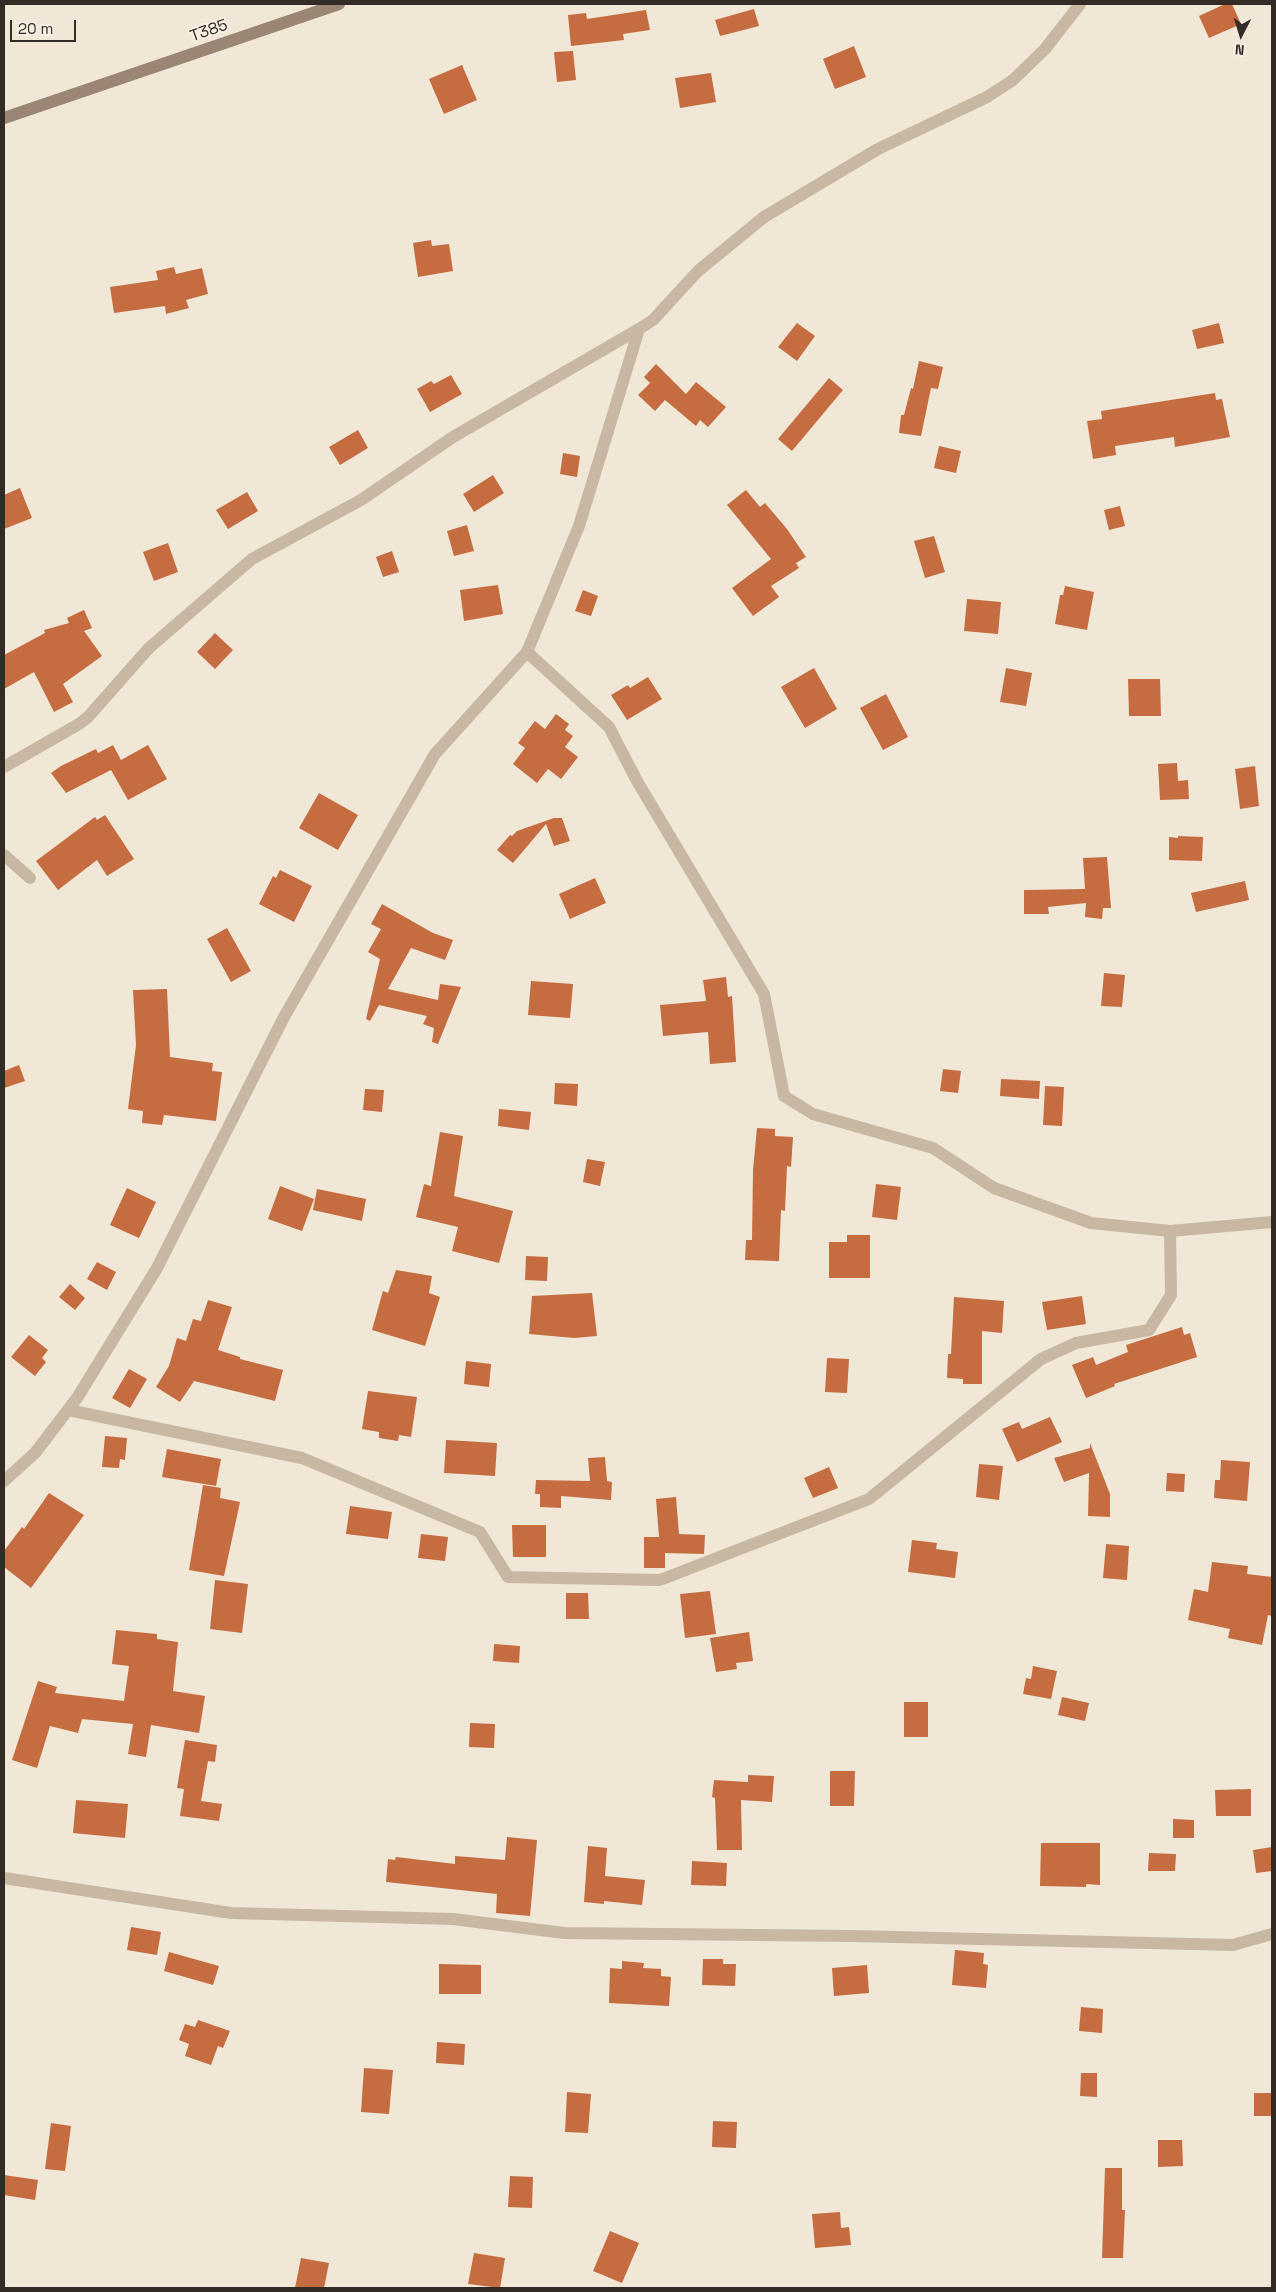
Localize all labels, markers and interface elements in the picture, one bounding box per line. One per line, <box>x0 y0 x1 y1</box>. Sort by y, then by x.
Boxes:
scale bar <box>12 10 79 42</box>
north arrow <box>1216 10 1266 60</box>
street label: T385 <box>188 16 230 46</box>
text: 20 m <box>18 19 53 38</box>
text: N <box>1234 41 1245 59</box>

